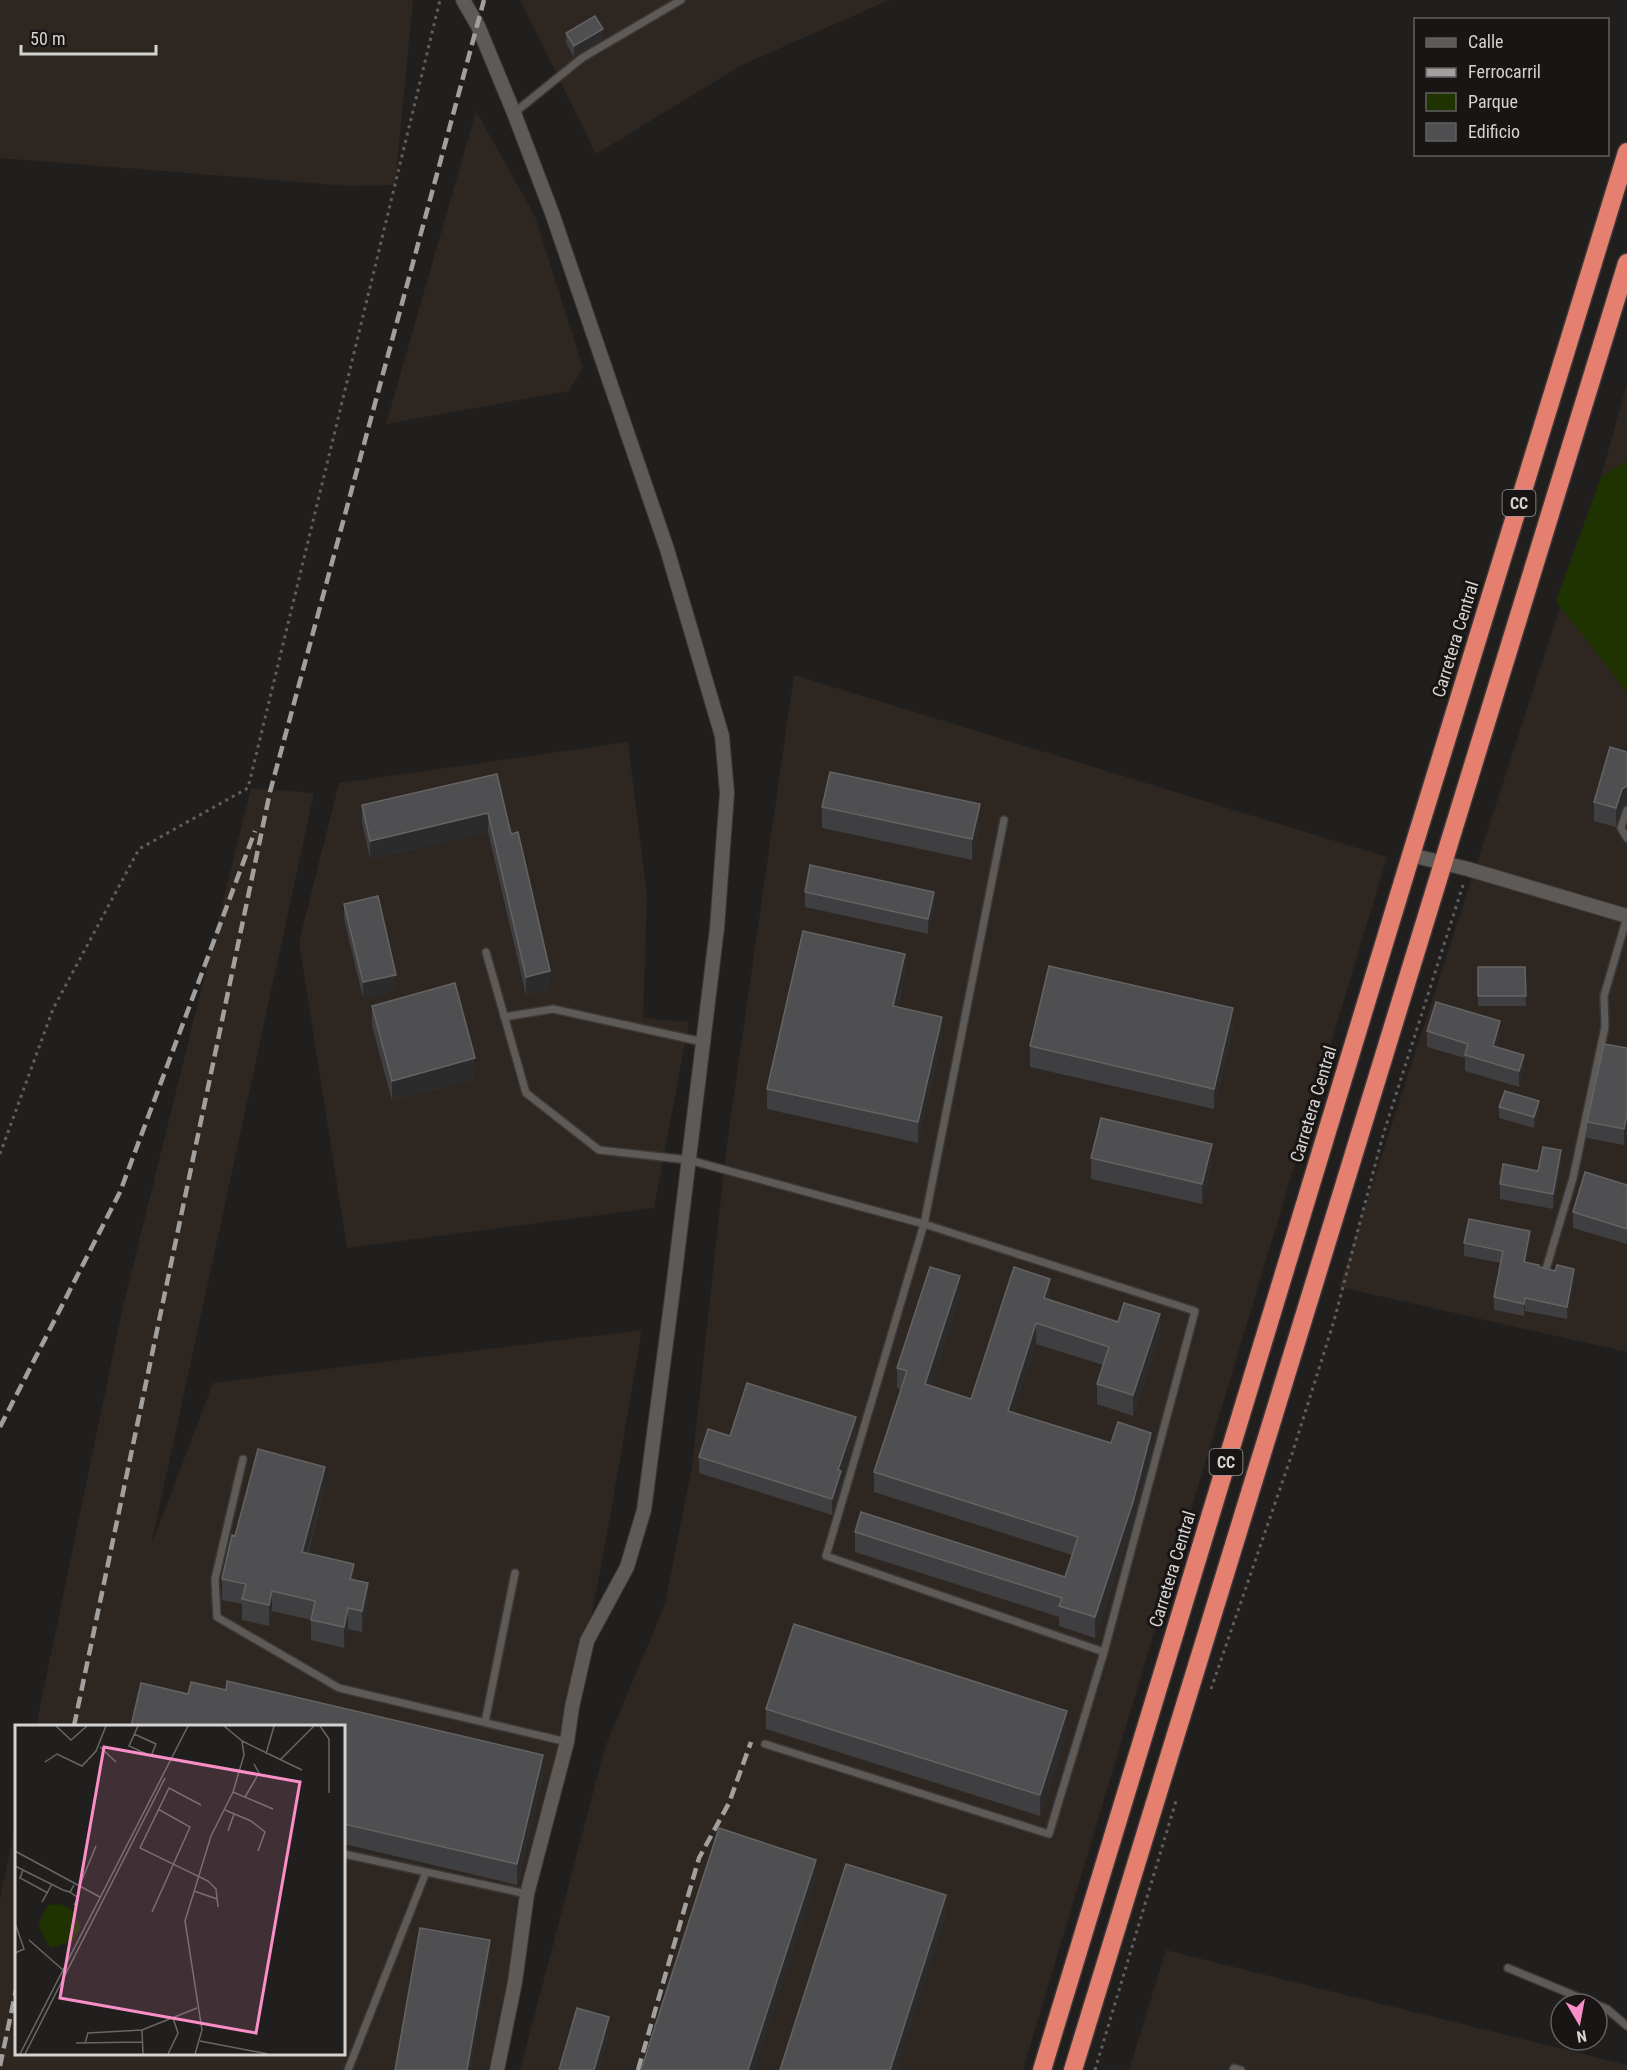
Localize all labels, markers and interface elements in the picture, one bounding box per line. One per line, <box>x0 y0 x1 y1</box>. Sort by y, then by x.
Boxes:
scale bar <box>21 18 156 56</box>
legend <box>1414 18 1609 156</box>
text: 50 m <box>30 28 65 49</box>
text: Calle <box>1468 31 1504 52</box>
text: Ferrocarril <box>1468 61 1541 82</box>
text: Parque <box>1468 91 1518 112</box>
text: Edificio <box>1468 121 1520 142</box>
road number: CC <box>1502 490 1536 516</box>
street label: Carretera Central <box>1427 578 1483 700</box>
street label: Carretera Central <box>1285 1043 1341 1165</box>
road number: CC <box>1210 1449 1242 1475</box>
street label: Carretera Central <box>1144 1508 1200 1630</box>
inset map <box>15 1725 345 2055</box>
north arrow <box>1549 1992 1609 2052</box>
text: N <box>1575 2026 1588 2046</box>

